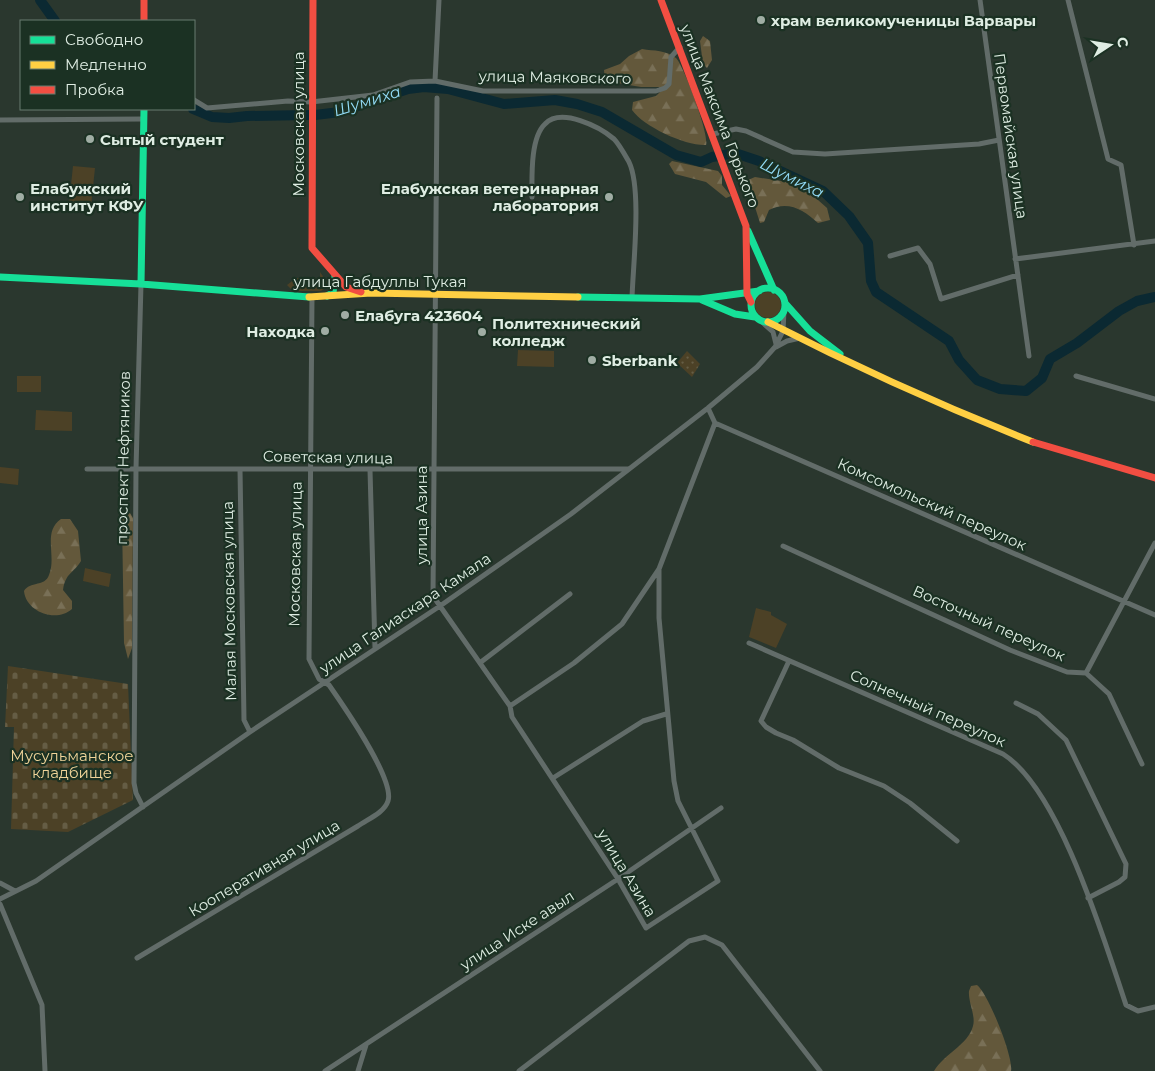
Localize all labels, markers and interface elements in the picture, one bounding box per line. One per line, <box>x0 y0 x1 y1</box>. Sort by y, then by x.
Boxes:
place label: храм великомученицы Варвары <box>771 11 1036 30</box>
marker: храм великомученицы Варвары <box>755 14 767 26</box>
legend <box>20 20 195 110</box>
north arrow <box>1085 20 1135 70</box>
street label: улица Максима Горького <box>676 21 764 210</box>
text: Свободно <box>65 30 143 49</box>
text: С <box>1113 35 1133 49</box>
street label: Московская улица <box>289 51 308 197</box>
street label: Первомайская улица <box>990 52 1032 220</box>
text: Медленно <box>65 55 147 74</box>
street label: улица Маяковского <box>477 66 632 88</box>
text: Пробка <box>65 80 124 99</box>
water label: Шумиха <box>331 82 403 120</box>
place label: Сытый студент <box>100 130 224 149</box>
marker: Сытый студент <box>84 133 96 145</box>
water label: Шумиха <box>757 154 827 202</box>
place label: Елабужский институт КФУ <box>30 179 144 215</box>
place label: Елабужская ветеринарная лаборатория <box>381 179 599 215</box>
marker: Елабужский институт КФУ <box>14 191 26 203</box>
marker: Елабужская ветеринарная лаборатория <box>603 191 615 203</box>
street label: улица Габдуллы Тукая <box>292 272 467 291</box>
place label: Елабуга 423604 <box>355 306 483 325</box>
marker: Елабуга 423604 <box>339 309 351 321</box>
place label: Политехнический колледж <box>492 314 641 350</box>
place label: Находка <box>246 322 315 341</box>
marker: Находка <box>319 325 331 337</box>
marker: Политехнический колледж <box>476 326 488 338</box>
place label: Sberbank <box>602 351 678 370</box>
marker: Sberbank <box>586 354 598 366</box>
street label: проспект Нефтяников <box>112 371 134 545</box>
street label: Советская улица <box>263 446 393 468</box>
street label: Комсомольский переулок <box>835 454 1030 554</box>
street label: улица Азина <box>412 465 431 566</box>
street label: Московская улица <box>284 481 306 627</box>
street label: Малая Московская улица <box>218 501 240 701</box>
street label: улица Галиаскара Камала <box>315 548 494 678</box>
street label: Восточный переулок <box>910 581 1069 665</box>
street label: Солнечный переулок <box>847 665 1009 751</box>
park label: Мусульманское кладбище <box>10 746 134 782</box>
street label: Кооперативная улица <box>185 815 343 921</box>
street label: улица Азина <box>593 825 661 920</box>
street label: улица Иске авыл <box>455 886 578 975</box>

